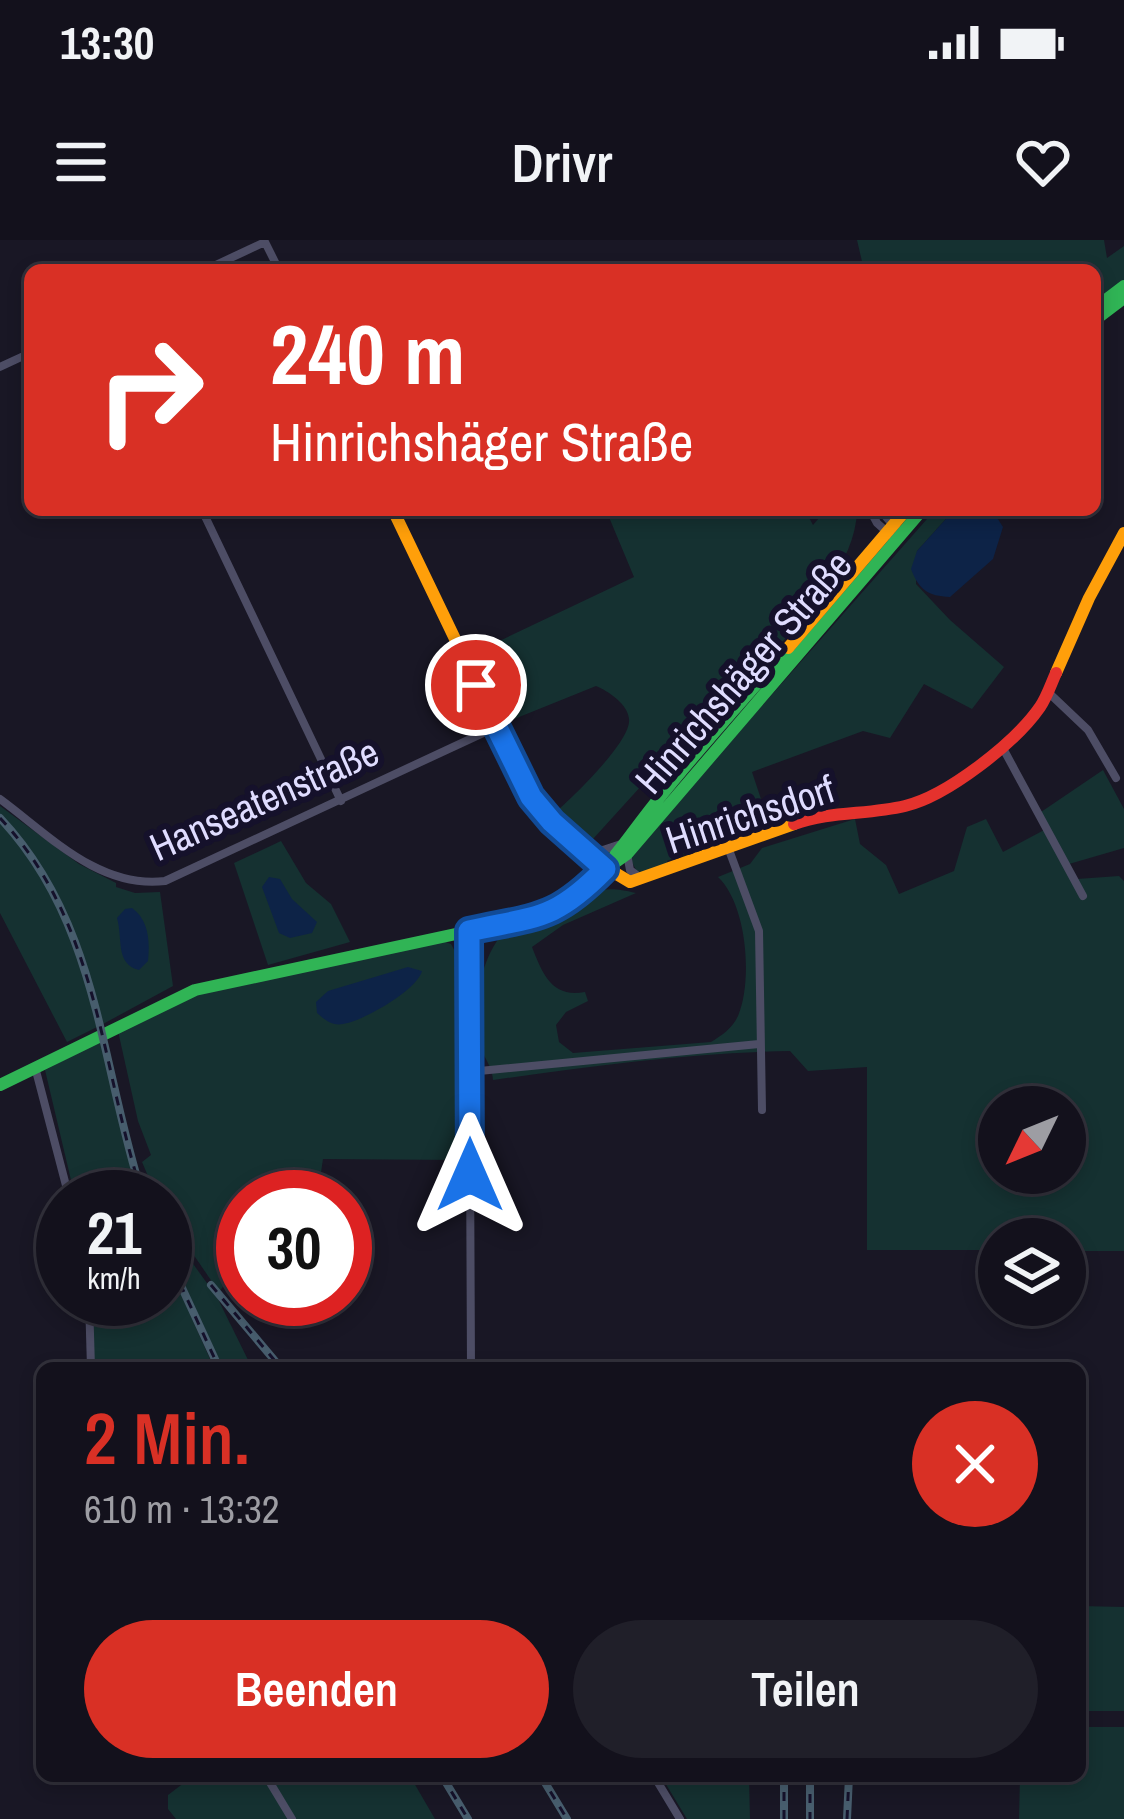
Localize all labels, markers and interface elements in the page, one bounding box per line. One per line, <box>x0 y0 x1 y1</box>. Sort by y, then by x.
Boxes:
text: 13:30 <box>60 12 154 73</box>
text: Drivr <box>512 126 612 199</box>
icon: menu <box>48 129 114 195</box>
icon: heart <box>1010 129 1076 195</box>
text: 240 m <box>270 297 465 410</box>
icon: right <box>72 312 228 468</box>
text: Hinrichshäger Straße <box>270 405 693 478</box>
street label: Hinrichshäger Straße <box>623 540 863 804</box>
pin <box>425 634 527 736</box>
icon: arrive <box>443 652 509 718</box>
street label: Hanseatenstraße <box>141 725 387 873</box>
street label: Hinrichsdorf <box>659 762 841 866</box>
north arrow <box>978 1086 1086 1194</box>
map controls <box>978 1086 1086 1326</box>
position arrow <box>407 1112 533 1238</box>
speed limit sign: 30 <box>216 1170 372 1326</box>
text: 21 <box>87 1192 141 1273</box>
button: layers <box>978 1218 1086 1326</box>
text: km/h <box>87 1258 141 1298</box>
text: 2 Min. <box>84 1389 250 1486</box>
button: close <box>912 1401 1038 1527</box>
text: 610 m · 13:32 <box>84 1483 280 1535</box>
button: Beenden <box>84 1620 549 1758</box>
button: Teilen <box>573 1620 1038 1758</box>

